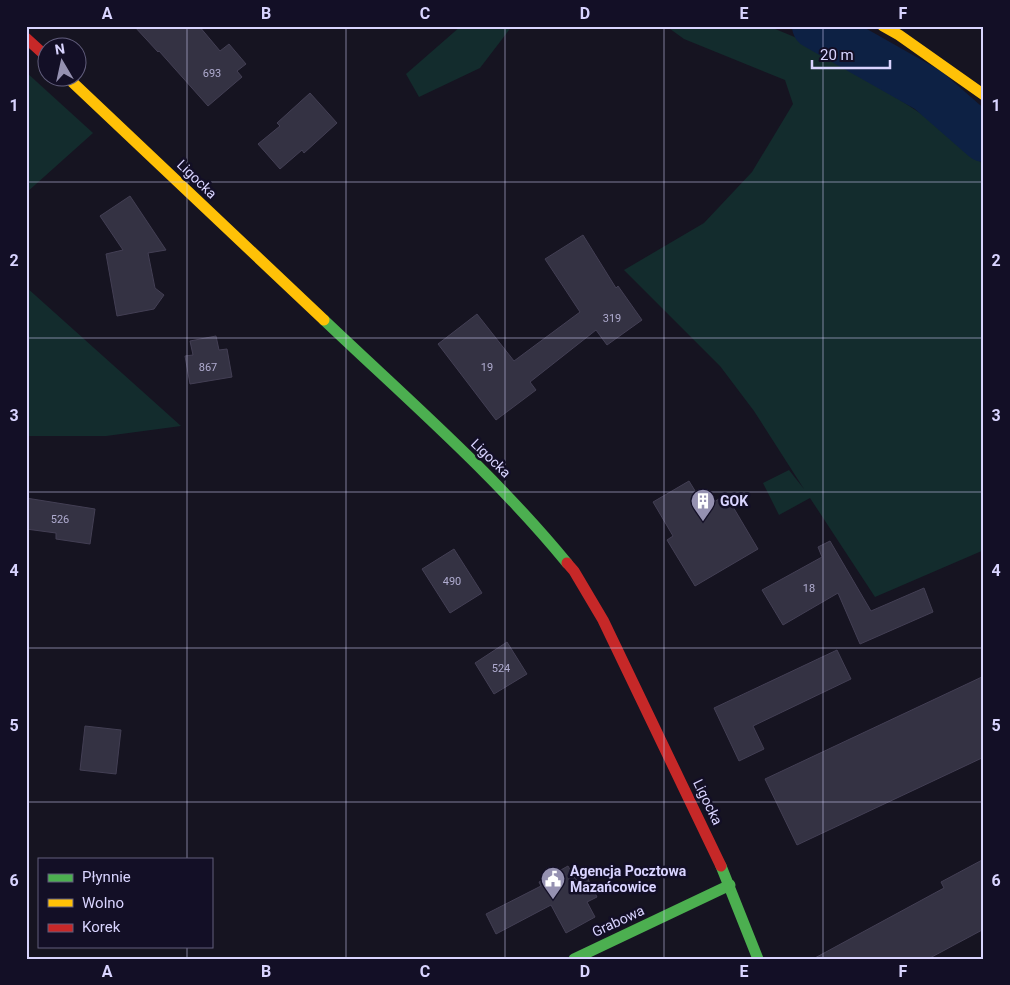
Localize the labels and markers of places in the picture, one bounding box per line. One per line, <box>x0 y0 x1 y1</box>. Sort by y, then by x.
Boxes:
building icon: GOK <box>690 488 716 522</box>
place label: GOK <box>720 493 748 509</box>
place label: Agencja Pocztowa Mazańcowice <box>570 863 687 895</box>
public building icon: Agencja Pocztowa Mazańcowice <box>540 866 566 900</box>

